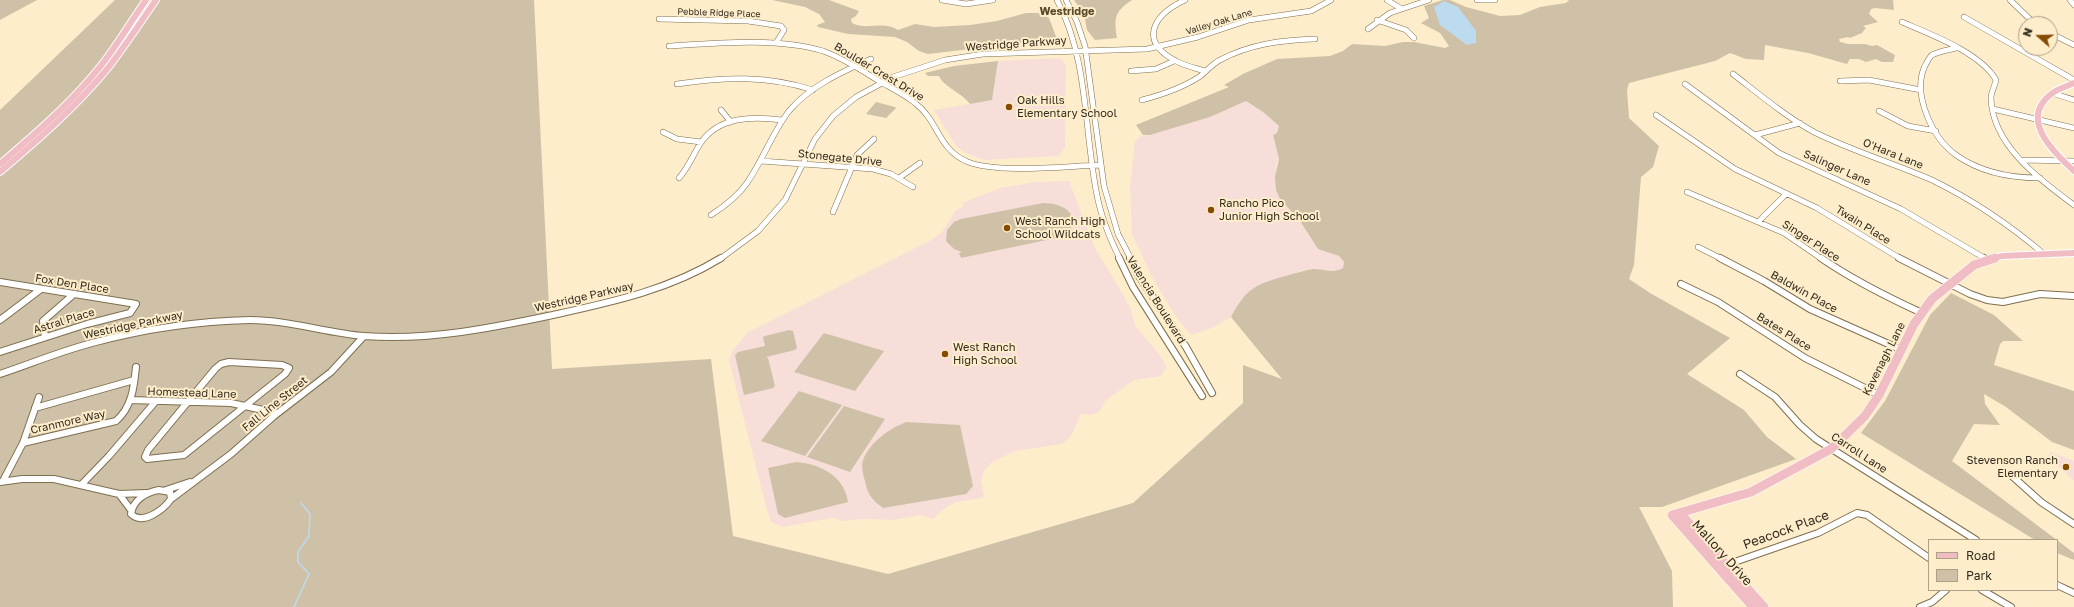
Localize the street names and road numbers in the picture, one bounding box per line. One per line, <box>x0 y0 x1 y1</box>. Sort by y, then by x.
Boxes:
street label: Pebble Ridge Place <box>677 6 761 20</box>
street label: Valley Oak Lane <box>1185 7 1253 37</box>
street label: Westridge Parkway <box>965 34 1067 54</box>
street label: Boulder Crest Drive <box>832 40 926 104</box>
street label: O'Hara Lane <box>1861 136 1925 172</box>
street label: Stonegate Drive <box>797 147 883 169</box>
street label: Salinger Lane <box>1801 147 1873 189</box>
street label: Twain Place <box>1833 203 1893 247</box>
street label: Singer Place <box>1780 217 1842 265</box>
street label: Valencia Boulevard <box>1124 254 1188 346</box>
street label: Baldwin Place <box>1768 268 1840 316</box>
street label: Fox Den Place <box>34 272 110 296</box>
street label: Westridge Parkway <box>533 279 635 315</box>
street label: Astral Place <box>32 305 96 337</box>
street label: Westridge Parkway <box>82 308 184 342</box>
street label: Bates Place <box>1754 310 1814 354</box>
street label: Kavenagh Lane <box>1860 320 1908 398</box>
street label: Fall Line Street <box>240 374 310 434</box>
street label: Homestead Lane <box>147 385 237 401</box>
street label: Cranmore Way <box>29 407 107 437</box>
street label: Carroll Lane <box>1828 430 1890 476</box>
street label: Peacock Place <box>1741 507 1831 553</box>
street label: Mallory Drive <box>1689 517 1755 589</box>

